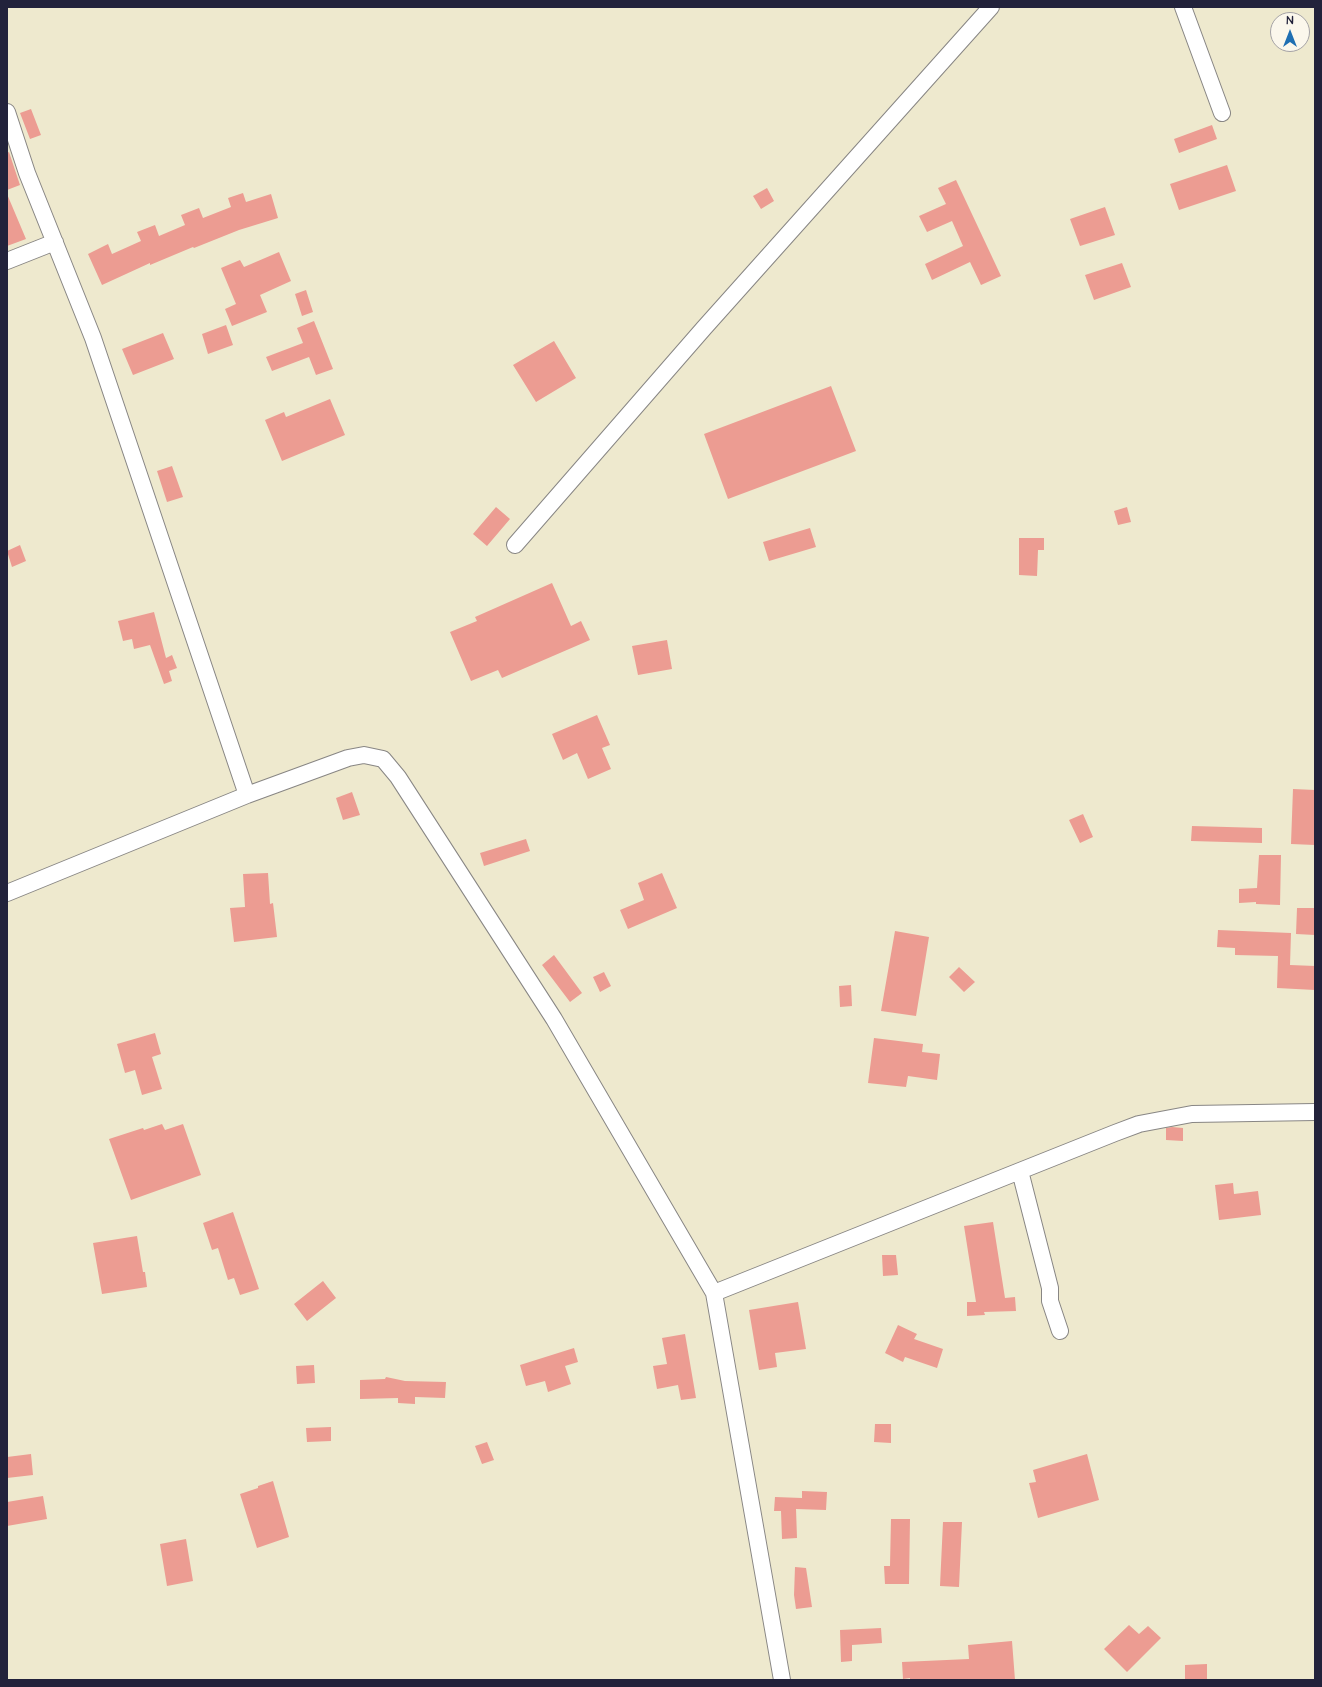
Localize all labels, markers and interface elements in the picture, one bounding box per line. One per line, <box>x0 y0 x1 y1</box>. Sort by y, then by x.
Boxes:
north arrow <box>1270 12 1310 52</box>
text: N <box>1287 13 1293 28</box>

